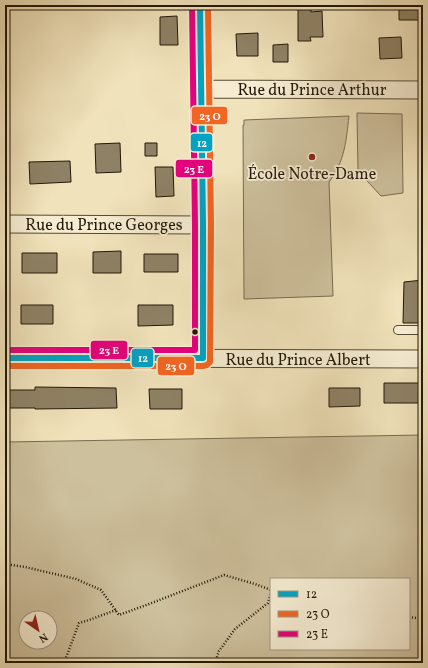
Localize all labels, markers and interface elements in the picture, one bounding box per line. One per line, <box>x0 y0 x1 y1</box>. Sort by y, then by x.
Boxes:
street label: Rue du Prince Arthur <box>237 80 387 102</box>
line badge: 23 O <box>191 106 228 125</box>
text: 23 O <box>199 110 221 125</box>
line badge: 12 <box>190 133 213 152</box>
text: 12 <box>197 137 207 152</box>
marker: École Notre-Dame <box>307 152 317 162</box>
line badge: 23 E <box>175 159 213 178</box>
text: 23 E <box>184 163 204 178</box>
place label: École Notre-Dame <box>248 164 376 186</box>
street label: Rue du Prince Georges <box>25 215 183 237</box>
unlabelled marker <box>190 327 200 337</box>
line badge: 23 E <box>90 340 128 360</box>
text: 23 E <box>99 344 119 359</box>
line badge: 12 <box>131 348 154 368</box>
street label: Rue du Prince Albert <box>225 350 371 372</box>
text: 12 <box>138 352 148 367</box>
line badge: 23 O <box>157 356 195 376</box>
text: 23 O <box>165 360 187 375</box>
legend <box>270 578 410 650</box>
text: 12 <box>306 587 317 603</box>
text: 23 O <box>306 607 330 623</box>
north arrow <box>18 610 58 650</box>
text: 23 E <box>306 627 328 643</box>
text: N <box>35 629 50 646</box>

